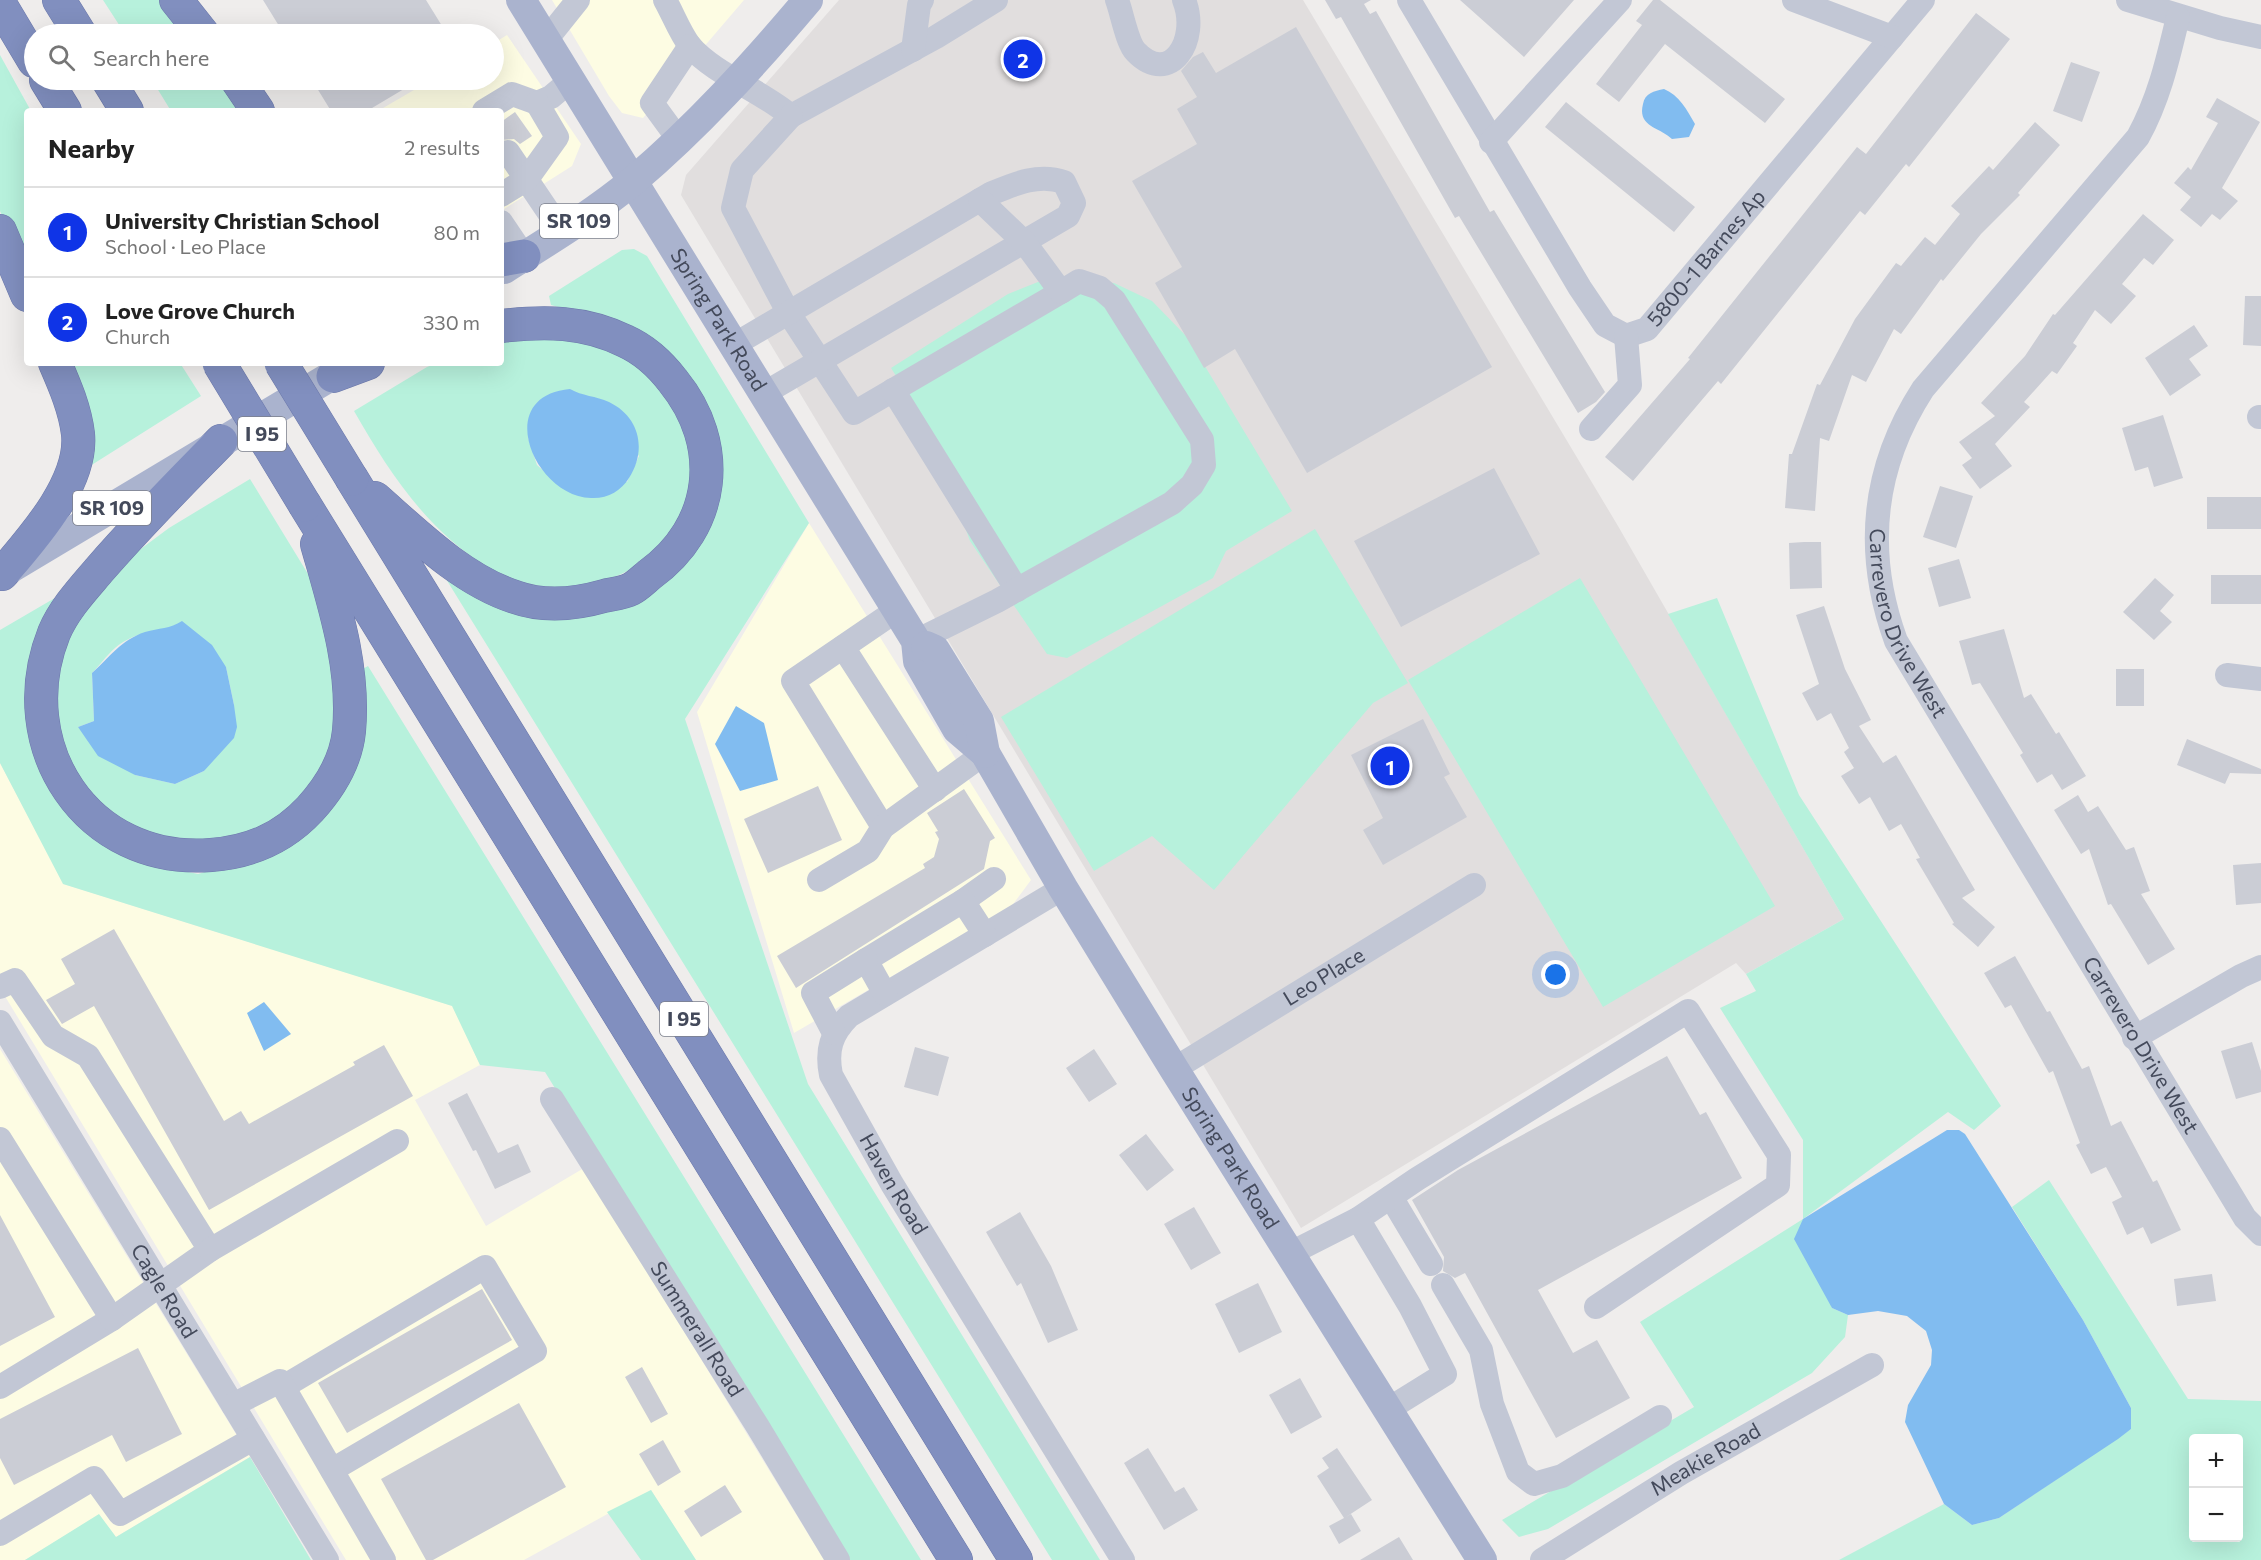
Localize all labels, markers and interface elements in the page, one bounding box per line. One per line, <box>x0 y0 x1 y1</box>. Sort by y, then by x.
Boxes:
search box <box>24 24 504 90</box>
pin: 2 <box>1004 36 1042 82</box>
icon: search <box>45 41 78 74</box>
text: Search here <box>93 44 209 71</box>
text: Nearby <box>48 132 135 163</box>
text: 2 results <box>404 135 480 159</box>
street label: 5800-1 Barnes Ap <box>1641 184 1770 331</box>
road number: SR 109 <box>540 204 618 238</box>
text: University Christian School <box>105 207 380 234</box>
text: 1 <box>63 220 72 244</box>
text: 80 m <box>434 220 480 244</box>
text: School · Leo Place <box>105 234 266 258</box>
street label: Spring Park Road <box>666 243 773 395</box>
text: Love Grove Church <box>105 297 295 324</box>
text: 2 <box>62 310 73 334</box>
text: 330 m <box>423 310 480 334</box>
text: Church <box>105 324 170 348</box>
road number: I 95 <box>238 417 286 451</box>
road number: SR 109 <box>73 491 151 525</box>
street label: Carrevero Drive West <box>1866 528 1953 722</box>
pin: 1 <box>1370 744 1410 789</box>
street label: Leo Place <box>1278 941 1368 1010</box>
street label: Carrevero Drive West <box>2079 951 2205 1138</box>
your location <box>1541 960 1570 989</box>
road number: I 95 <box>660 1002 708 1036</box>
street label: Spring Park Road <box>1177 1082 1285 1233</box>
street label: Haven Road <box>855 1129 934 1239</box>
street label: Cagle Road <box>127 1238 203 1342</box>
street label: Summerall Road <box>646 1256 750 1401</box>
street label: Meakie Road <box>1645 1417 1764 1500</box>
map controls <box>2189 1434 2243 1542</box>
button: + <box>2189 1434 2243 1488</box>
button: − <box>2189 1488 2243 1542</box>

